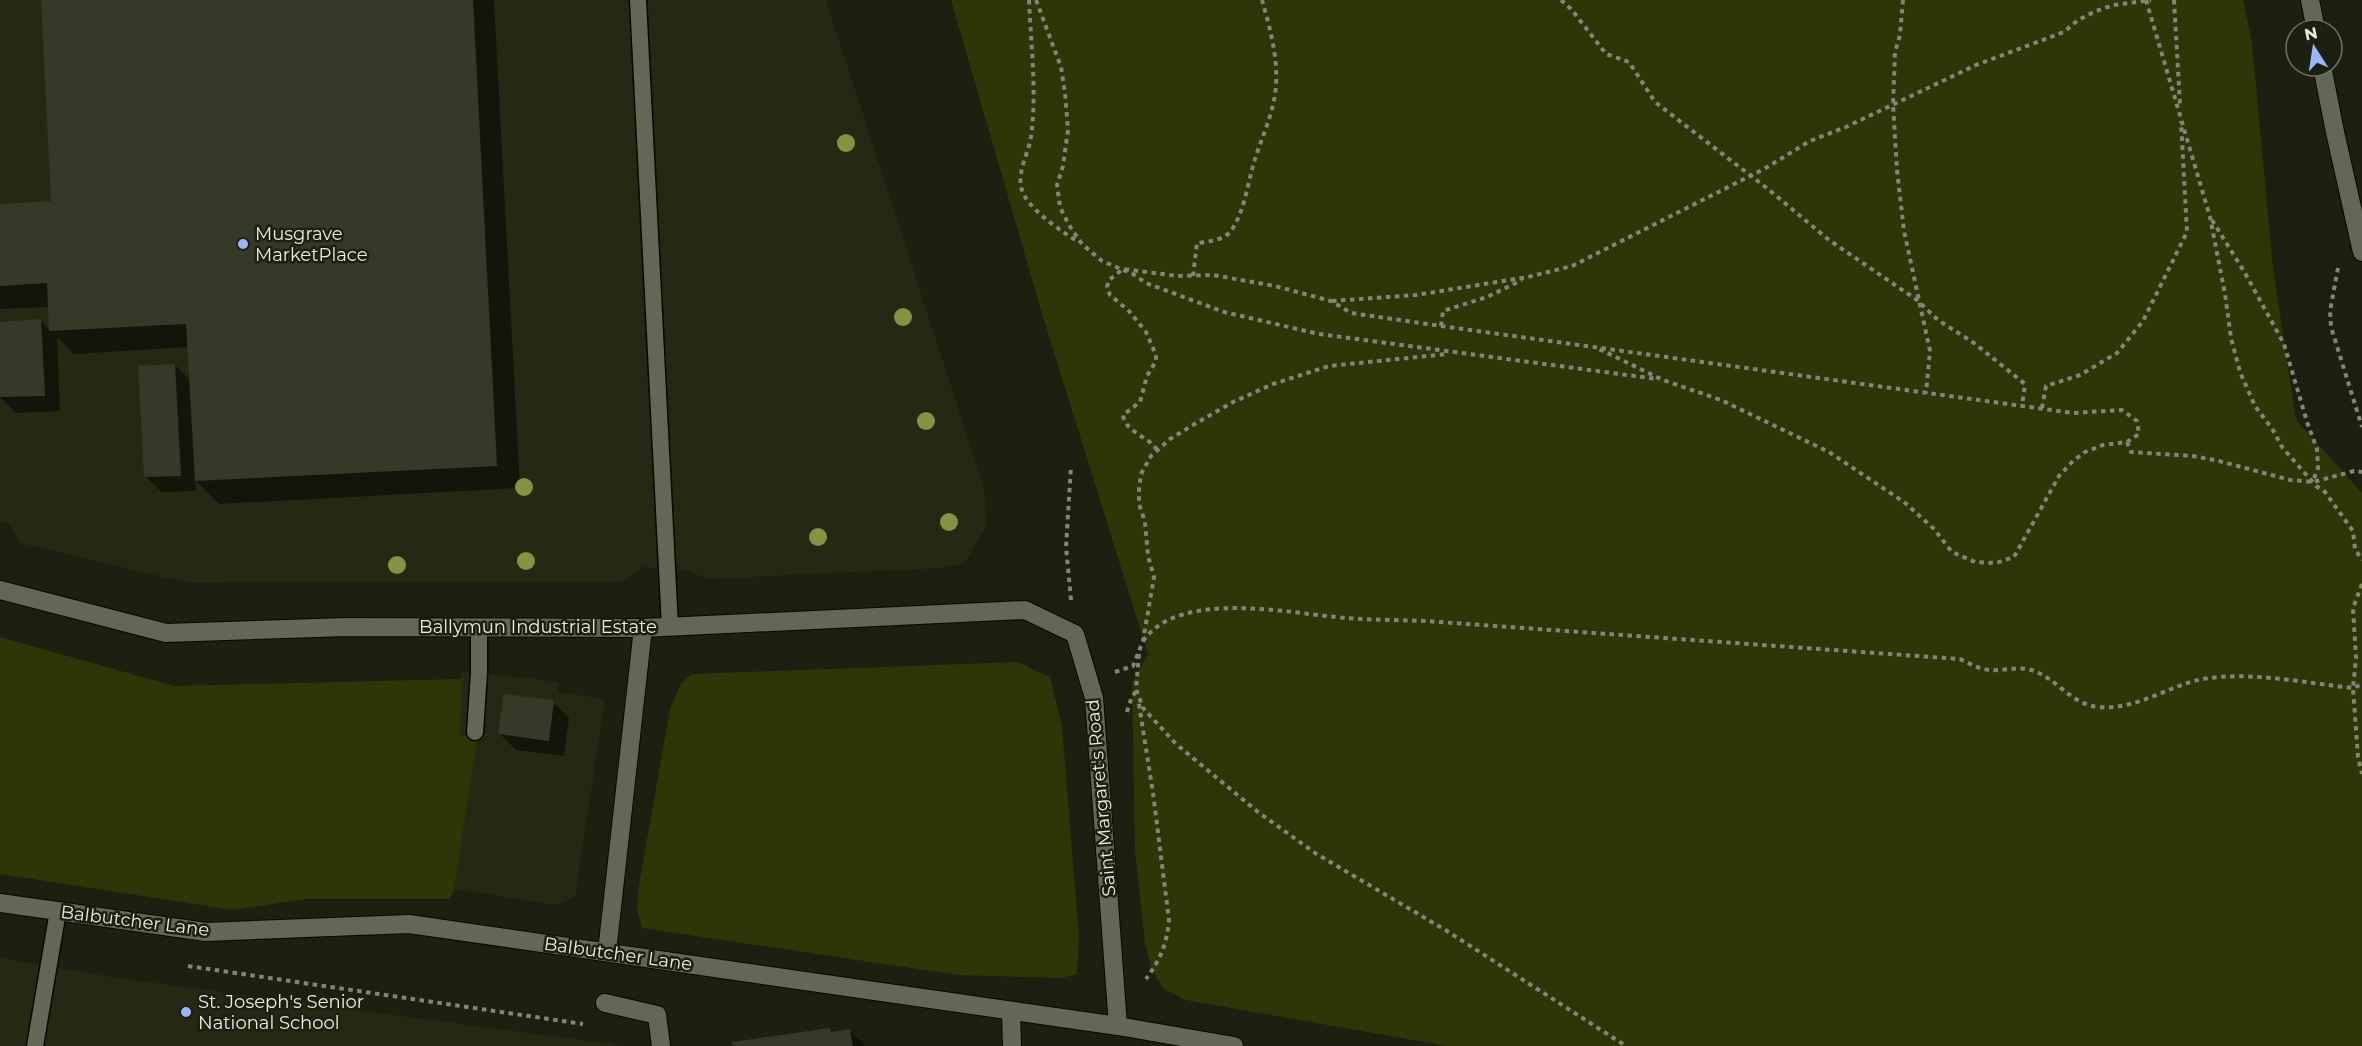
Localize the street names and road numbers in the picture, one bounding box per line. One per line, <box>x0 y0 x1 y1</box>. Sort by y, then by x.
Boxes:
street label: Ballymun Industrial Estate <box>419 616 657 638</box>
street label: Saint Margaret's Road <box>1081 698 1121 898</box>
street label: Balbutcher Lane <box>59 901 211 941</box>
street label: Balbutcher Lane <box>542 933 694 975</box>

